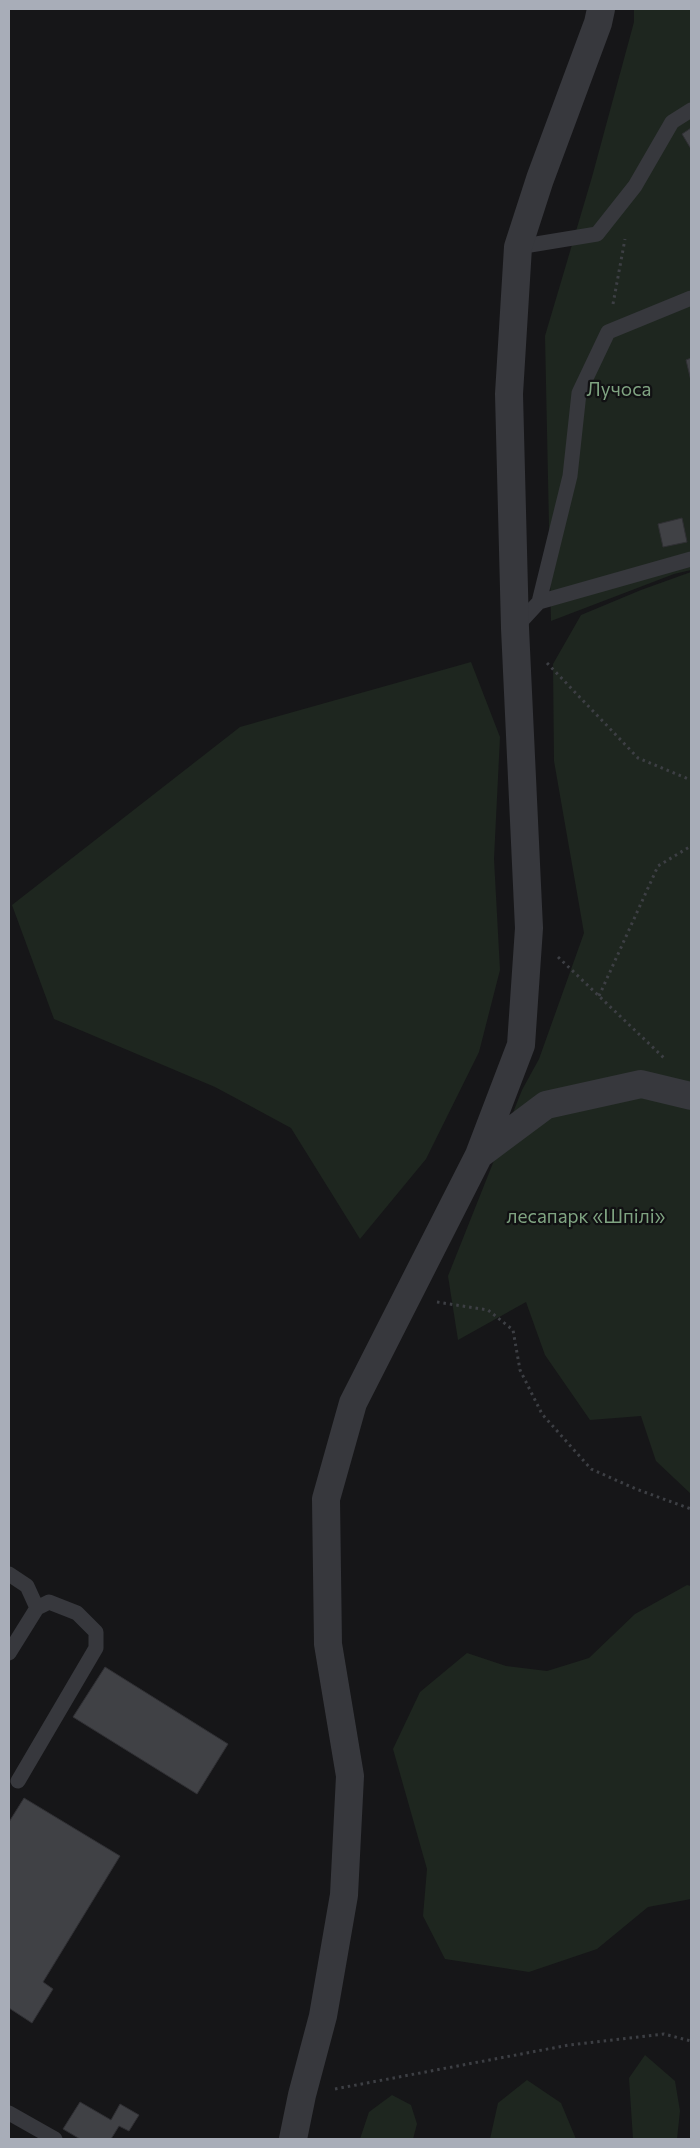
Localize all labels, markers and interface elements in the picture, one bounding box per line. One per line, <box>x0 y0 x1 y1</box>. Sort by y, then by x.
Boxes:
park label: Лучоса <box>587 377 651 400</box>
park label: лесапарк «Шпілі» <box>507 1204 666 1227</box>

